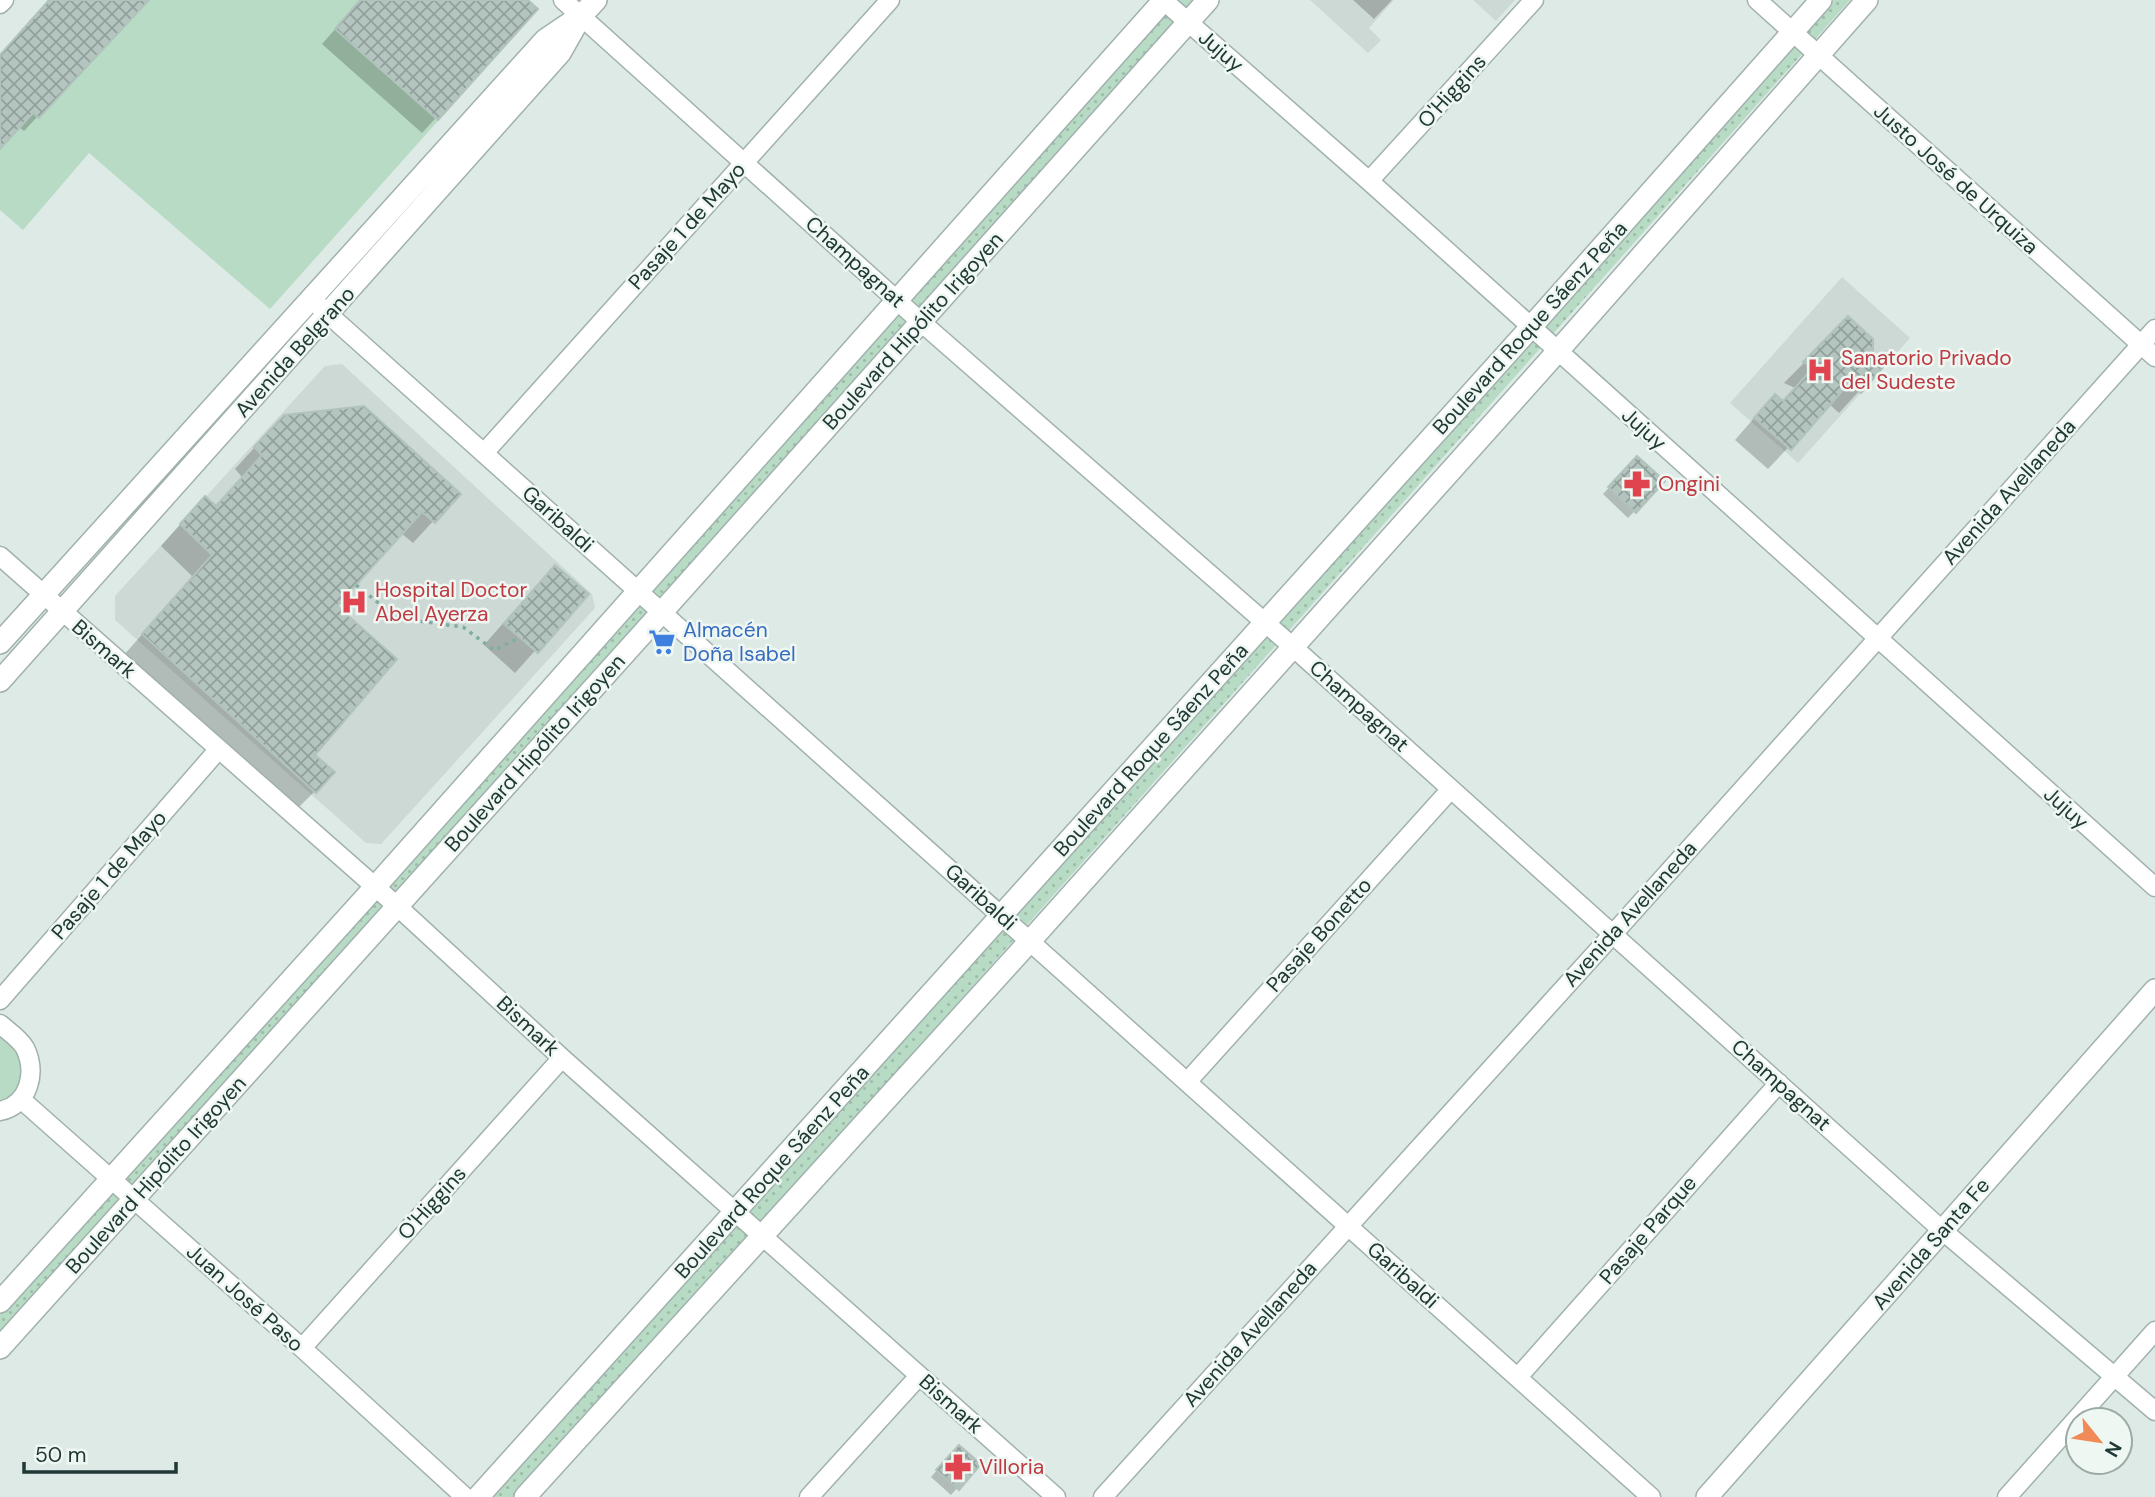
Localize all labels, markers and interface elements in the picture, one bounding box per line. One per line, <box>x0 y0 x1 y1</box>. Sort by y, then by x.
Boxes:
street label: Jujuy <box>1192 24 1250 79</box>
street label: O'Higgins <box>1411 48 1493 134</box>
street label: Justo José de Urquiza <box>1868 97 2044 261</box>
street label: Pasaje 1 de Mayo <box>622 156 752 296</box>
street label: Champagnat <box>799 210 911 314</box>
street label: Boulevard Roque Sáenz Peña <box>1427 215 1633 441</box>
street label: Boulevard Hipólito Irigoyen <box>816 226 1010 436</box>
street label: Avenida Belgrano <box>229 280 361 424</box>
place label: Sanatorio Privado del Sudeste <box>1841 344 2012 396</box>
hospital icon: Sanatorio Privado del Sudeste <box>1805 355 1835 385</box>
street label: Jujuy <box>1616 401 1673 457</box>
street label: Avenida Avellaneda <box>1936 413 2082 571</box>
pharmacy icon: Ongini <box>1622 469 1652 499</box>
place label: Ongini <box>1658 470 1720 498</box>
street label: Garibaldi <box>516 479 600 559</box>
place label: Hospital Doctor Abel Ayerza <box>375 576 527 628</box>
hospital icon: Hospital Doctor Abel Ayerza <box>339 587 369 617</box>
street label: Bismark <box>66 613 142 685</box>
place label: Almacén Doña Isabel <box>683 616 796 668</box>
supermarket icon: Almacén Doña Isabel <box>647 627 677 657</box>
street label: Boulevard Roque Sáenz Peña <box>1048 637 1254 863</box>
street label: Boulevard Hipólito Irigoyen <box>438 648 632 858</box>
street label: Champagnat <box>1303 654 1415 758</box>
street label: Jujuy <box>2038 780 2095 836</box>
street label: Pasaje 1 de Mayo <box>45 805 173 945</box>
street label: Avenida Avellaneda <box>1557 835 1703 993</box>
street label: Garibaldi <box>939 857 1023 937</box>
street label: Pasaje Bonetto <box>1260 872 1378 998</box>
street label: Bismark <box>490 990 566 1063</box>
street label: Champagnat <box>1725 1033 1837 1137</box>
street label: Boulevard Roque Sáenz Peña <box>669 1059 875 1285</box>
street label: Boulevard Hipólito Irigoyen <box>59 1070 253 1280</box>
street label: O'Higgins <box>391 1160 473 1246</box>
street label: Pasaje Parque <box>1593 1170 1703 1290</box>
street label: Avenida Santa Fe <box>1866 1172 1996 1316</box>
street label: Garibaldi <box>1361 1235 1445 1315</box>
street label: Juan José Paso <box>180 1238 310 1358</box>
street label: Avenida Avellaneda <box>1177 1255 1323 1413</box>
street label: Bismark <box>913 1368 989 1440</box>
north arrow <box>2064 1406 2134 1476</box>
scale bar <box>24 1430 177 1474</box>
text: N <box>2099 1437 2128 1462</box>
text: 50 m <box>35 1441 86 1469</box>
pharmacy icon: Villoria <box>943 1452 973 1482</box>
place label: Villoria <box>979 1453 1044 1481</box>

